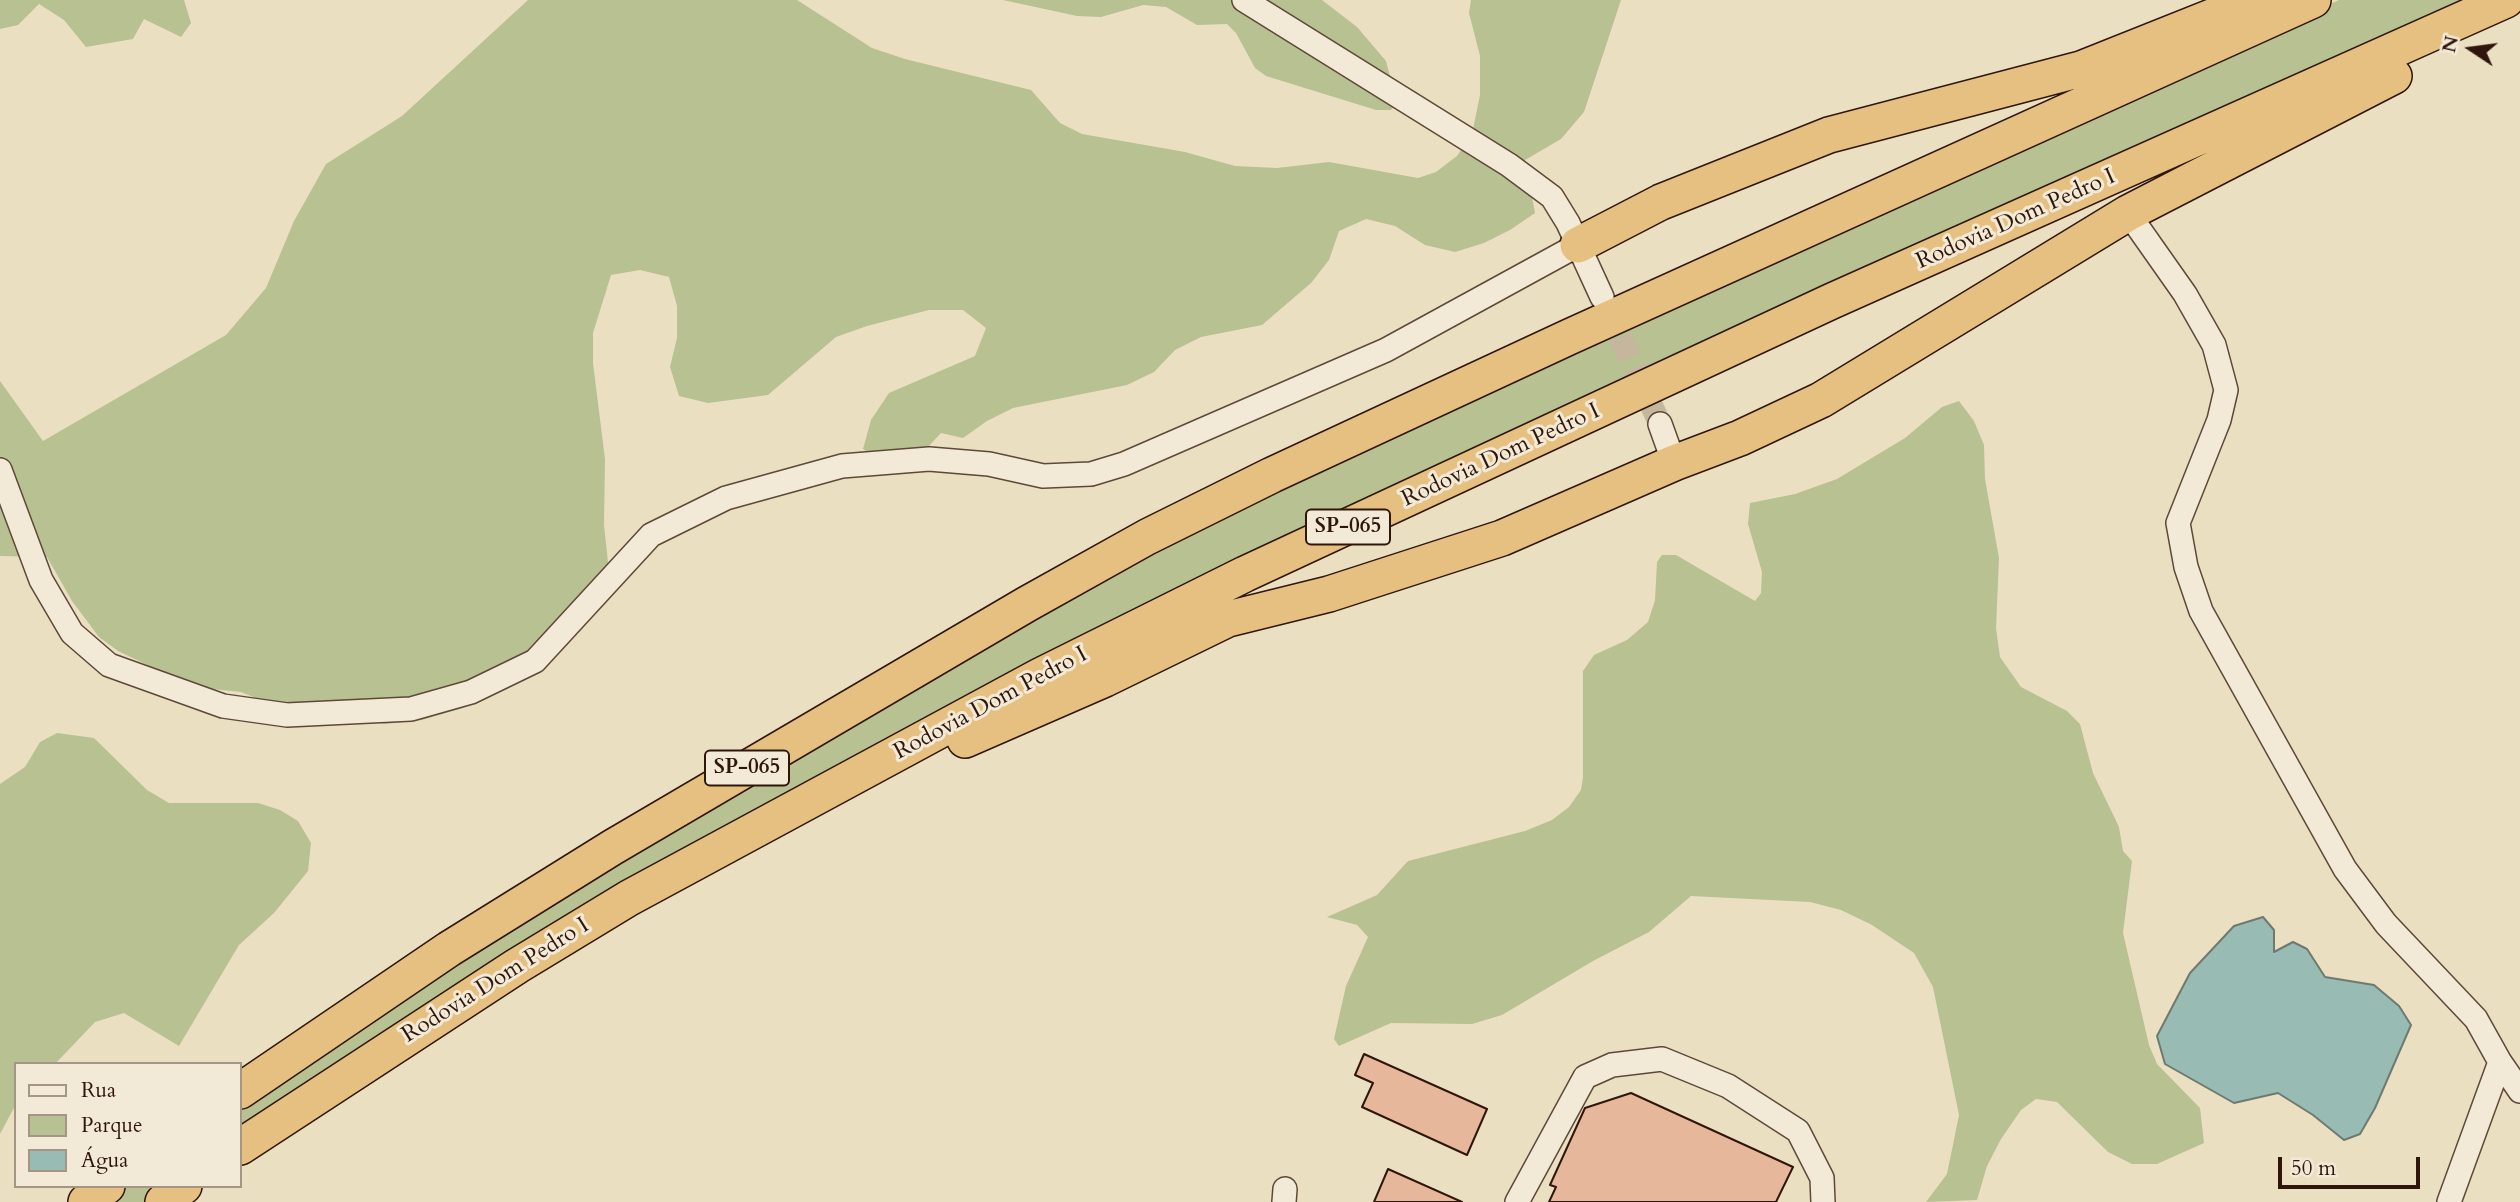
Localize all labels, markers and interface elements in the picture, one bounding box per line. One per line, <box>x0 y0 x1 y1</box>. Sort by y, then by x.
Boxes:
north arrow <box>2436 14 2506 84</box>
text: N <box>2436 33 2465 55</box>
street label: Rodovia Dom Pedro I <box>1912 164 2120 276</box>
street label: Rodovia Dom Pedro I <box>1398 398 1604 514</box>
road number: SP-065 <box>1306 510 1390 544</box>
street label: Rodovia Dom Pedro I <box>890 641 1092 767</box>
road number: SP-065 <box>705 750 789 786</box>
street label: Rodovia Dom Pedro I <box>397 912 595 1050</box>
legend <box>14 1062 242 1188</box>
text: Rua <box>81 1076 116 1105</box>
text: Parque <box>81 1111 142 1140</box>
scale bar <box>2282 1142 2424 1186</box>
text: Água <box>81 1146 128 1175</box>
text: 50 m <box>2291 1154 2336 1183</box>

